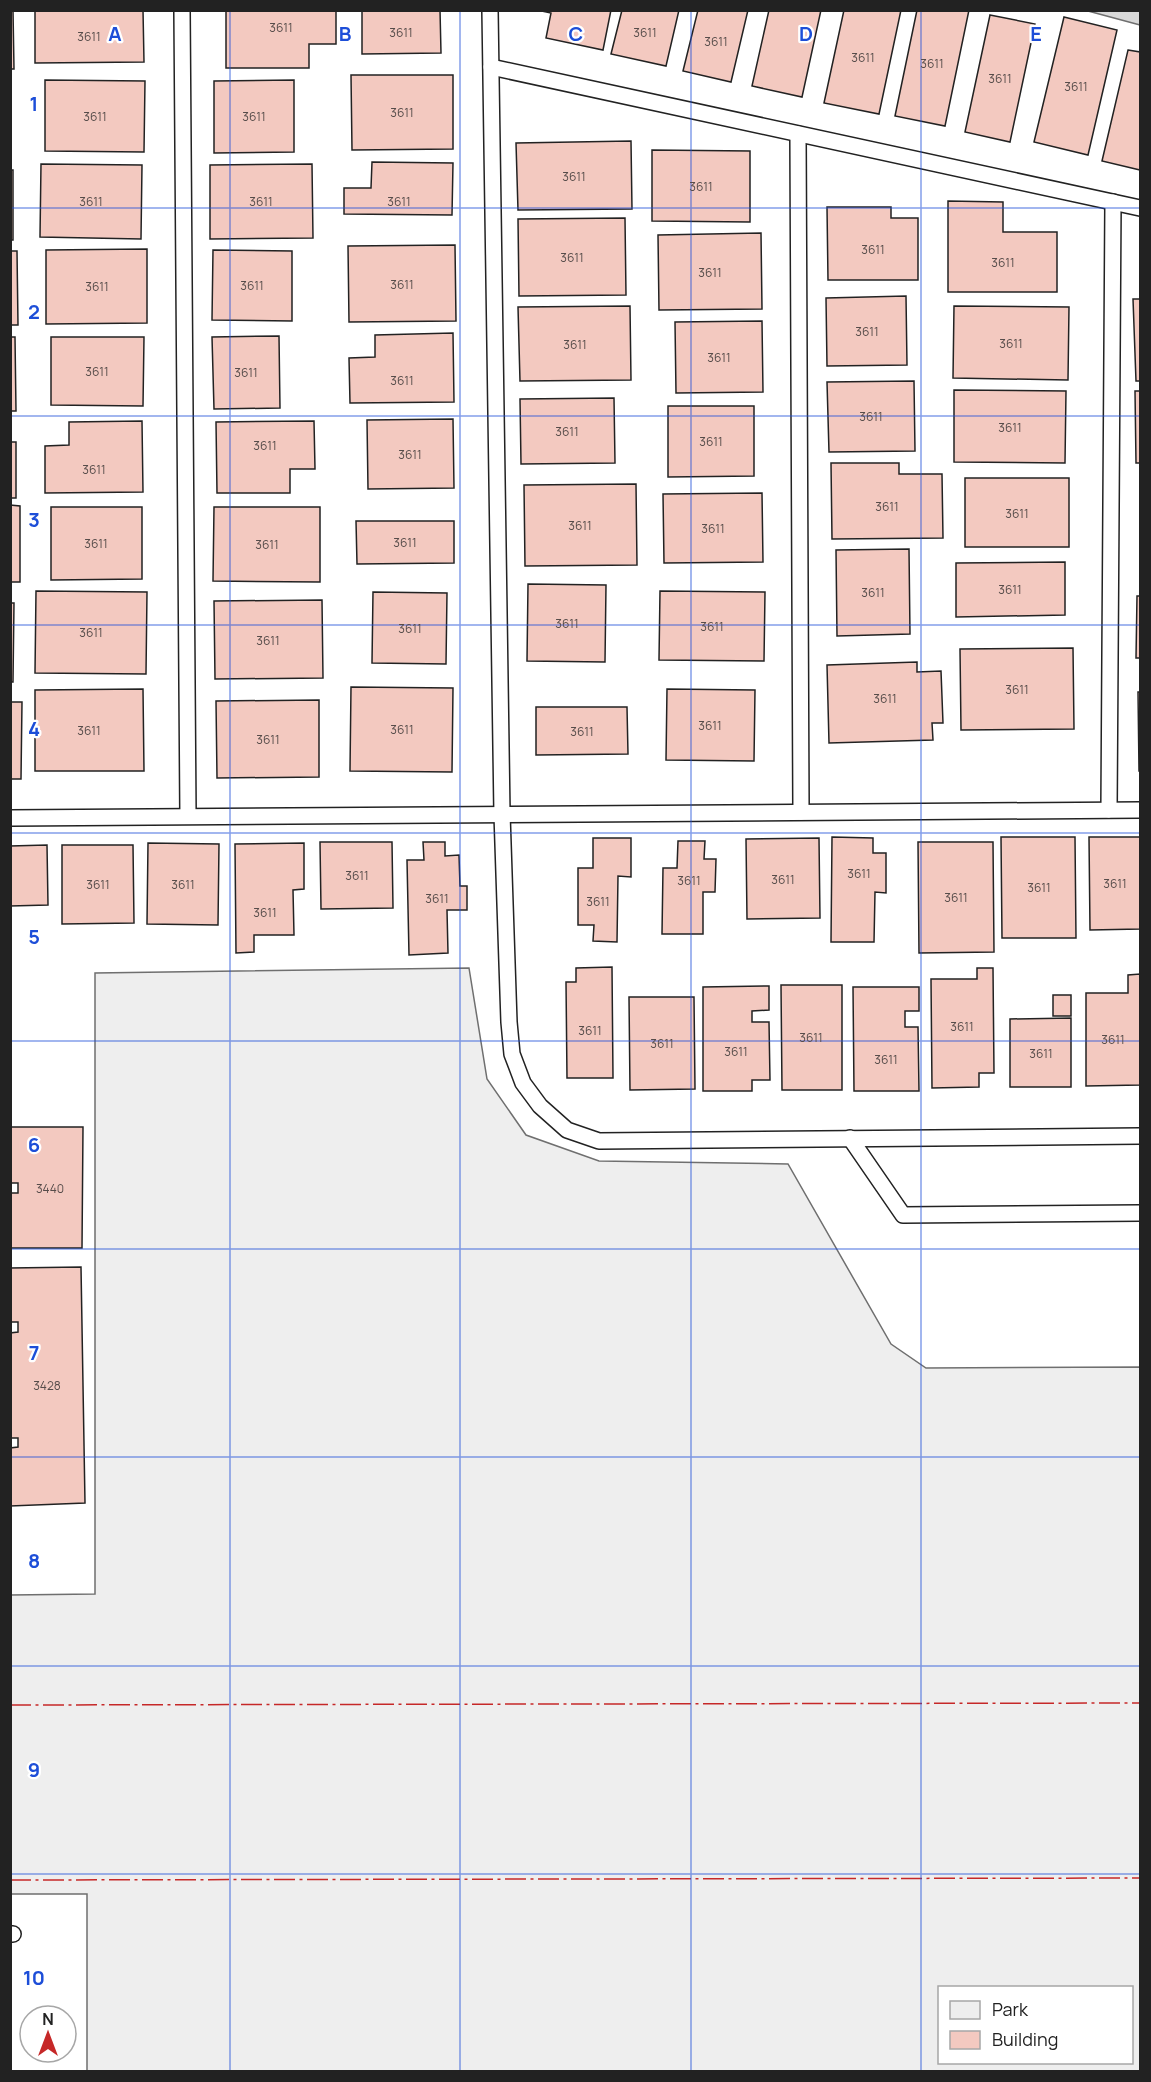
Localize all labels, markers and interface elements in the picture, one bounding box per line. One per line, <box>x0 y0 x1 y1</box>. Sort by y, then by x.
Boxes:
house number: 3611 <box>269 19 293 36</box>
text: A <box>108 20 122 47</box>
text: B <box>339 20 352 47</box>
text: C <box>569 20 583 47</box>
text: D <box>799 20 813 47</box>
text: E <box>1030 20 1042 47</box>
house number: 3611 <box>389 24 413 41</box>
house number: 3611 <box>633 24 657 41</box>
house number: 3611 <box>77 28 101 45</box>
house number: 3611 <box>704 33 728 50</box>
house number: 3611 <box>851 49 875 66</box>
house number: 3611 <box>920 55 944 72</box>
house number: 3611 <box>988 70 1012 87</box>
house number: 3611 <box>1064 78 1088 95</box>
text: 1 <box>30 90 38 117</box>
house number: 3611 <box>390 104 414 121</box>
house number: 3611 <box>83 108 107 125</box>
house number: 3611 <box>242 108 266 125</box>
house number: 3611 <box>562 168 586 185</box>
house number: 3611 <box>689 178 713 195</box>
house number: 3611 <box>79 193 103 210</box>
house number: 3611 <box>249 193 273 210</box>
house number: 3611 <box>387 193 411 210</box>
house number: 3611 <box>861 241 885 258</box>
house number: 3611 <box>560 249 584 266</box>
house number: 3611 <box>991 254 1015 271</box>
house number: 3611 <box>698 264 722 281</box>
house number: 3611 <box>390 276 414 293</box>
house number: 3611 <box>240 277 264 294</box>
house number: 3611 <box>85 278 109 295</box>
text: 2 <box>28 298 40 325</box>
house number: 3611 <box>855 323 879 340</box>
house number: 3611 <box>999 335 1023 352</box>
house number: 3611 <box>563 336 587 353</box>
house number: 3611 <box>707 349 731 366</box>
house number: 3611 <box>85 363 109 380</box>
house number: 3611 <box>234 364 258 381</box>
house number: 3611 <box>390 372 414 389</box>
house number: 3611 <box>859 408 883 425</box>
house number: 3611 <box>998 419 1022 436</box>
house number: 3611 <box>555 423 579 440</box>
house number: 3611 <box>699 433 723 450</box>
house number: 3611 <box>253 437 277 454</box>
house number: 3611 <box>398 446 422 463</box>
house number: 3611 <box>82 461 106 478</box>
house number: 3611 <box>875 498 899 515</box>
house number: 3611 <box>1005 505 1029 522</box>
text: 3 <box>28 506 40 533</box>
house number: 3611 <box>568 517 592 534</box>
house number: 3611 <box>701 520 725 537</box>
house number: 3611 <box>393 534 417 551</box>
house number: 3611 <box>84 535 108 552</box>
house number: 3611 <box>255 536 279 553</box>
house number: 3611 <box>998 581 1022 598</box>
house number: 3611 <box>861 584 885 601</box>
house number: 3611 <box>555 615 579 632</box>
house number: 3611 <box>700 618 724 635</box>
house number: 3611 <box>398 620 422 637</box>
house number: 3611 <box>79 624 103 641</box>
house number: 3611 <box>256 632 280 649</box>
house number: 3611 <box>1005 681 1029 698</box>
house number: 3611 <box>873 690 897 707</box>
text: 4 <box>28 715 40 742</box>
house number: 3611 <box>698 717 722 734</box>
house number: 3611 <box>390 721 414 738</box>
house number: 3611 <box>77 722 101 739</box>
house number: 3611 <box>570 723 594 740</box>
house number: 3611 <box>256 731 280 748</box>
house number: 3611 <box>847 865 871 882</box>
house number: 3611 <box>345 867 369 884</box>
house number: 3611 <box>771 871 795 888</box>
house number: 3611 <box>677 872 701 889</box>
house number: 3611 <box>1103 875 1127 892</box>
house number: 3611 <box>86 876 110 893</box>
house number: 3611 <box>171 876 195 893</box>
house number: 3611 <box>1027 879 1051 896</box>
house number: 3611 <box>944 889 968 906</box>
house number: 3611 <box>425 890 449 907</box>
house number: 3611 <box>586 893 610 910</box>
house number: 3611 <box>253 904 277 921</box>
text: 5 <box>28 923 40 950</box>
house number: 3611 <box>950 1018 974 1035</box>
house number: 3611 <box>578 1022 602 1039</box>
house number: 3611 <box>799 1029 823 1046</box>
house number: 3611 <box>1101 1031 1125 1048</box>
house number: 3611 <box>650 1035 674 1052</box>
house number: 3611 <box>724 1043 748 1060</box>
house number: 3611 <box>1029 1045 1053 1062</box>
house number: 3611 <box>874 1051 898 1068</box>
text: 6 <box>28 1131 40 1158</box>
house number: 3440 <box>36 1180 64 1197</box>
text: 7 <box>29 1339 39 1366</box>
house number: 3428 <box>33 1377 61 1394</box>
text: 8 <box>28 1547 40 1574</box>
text: 9 <box>28 1756 40 1783</box>
text: 10 <box>23 1964 45 1991</box>
legend <box>938 1986 1133 2064</box>
text: Park <box>992 1997 1029 2021</box>
north arrow <box>18 2004 78 2064</box>
text: N <box>42 2008 54 2030</box>
text: Building <box>992 2027 1058 2051</box>

